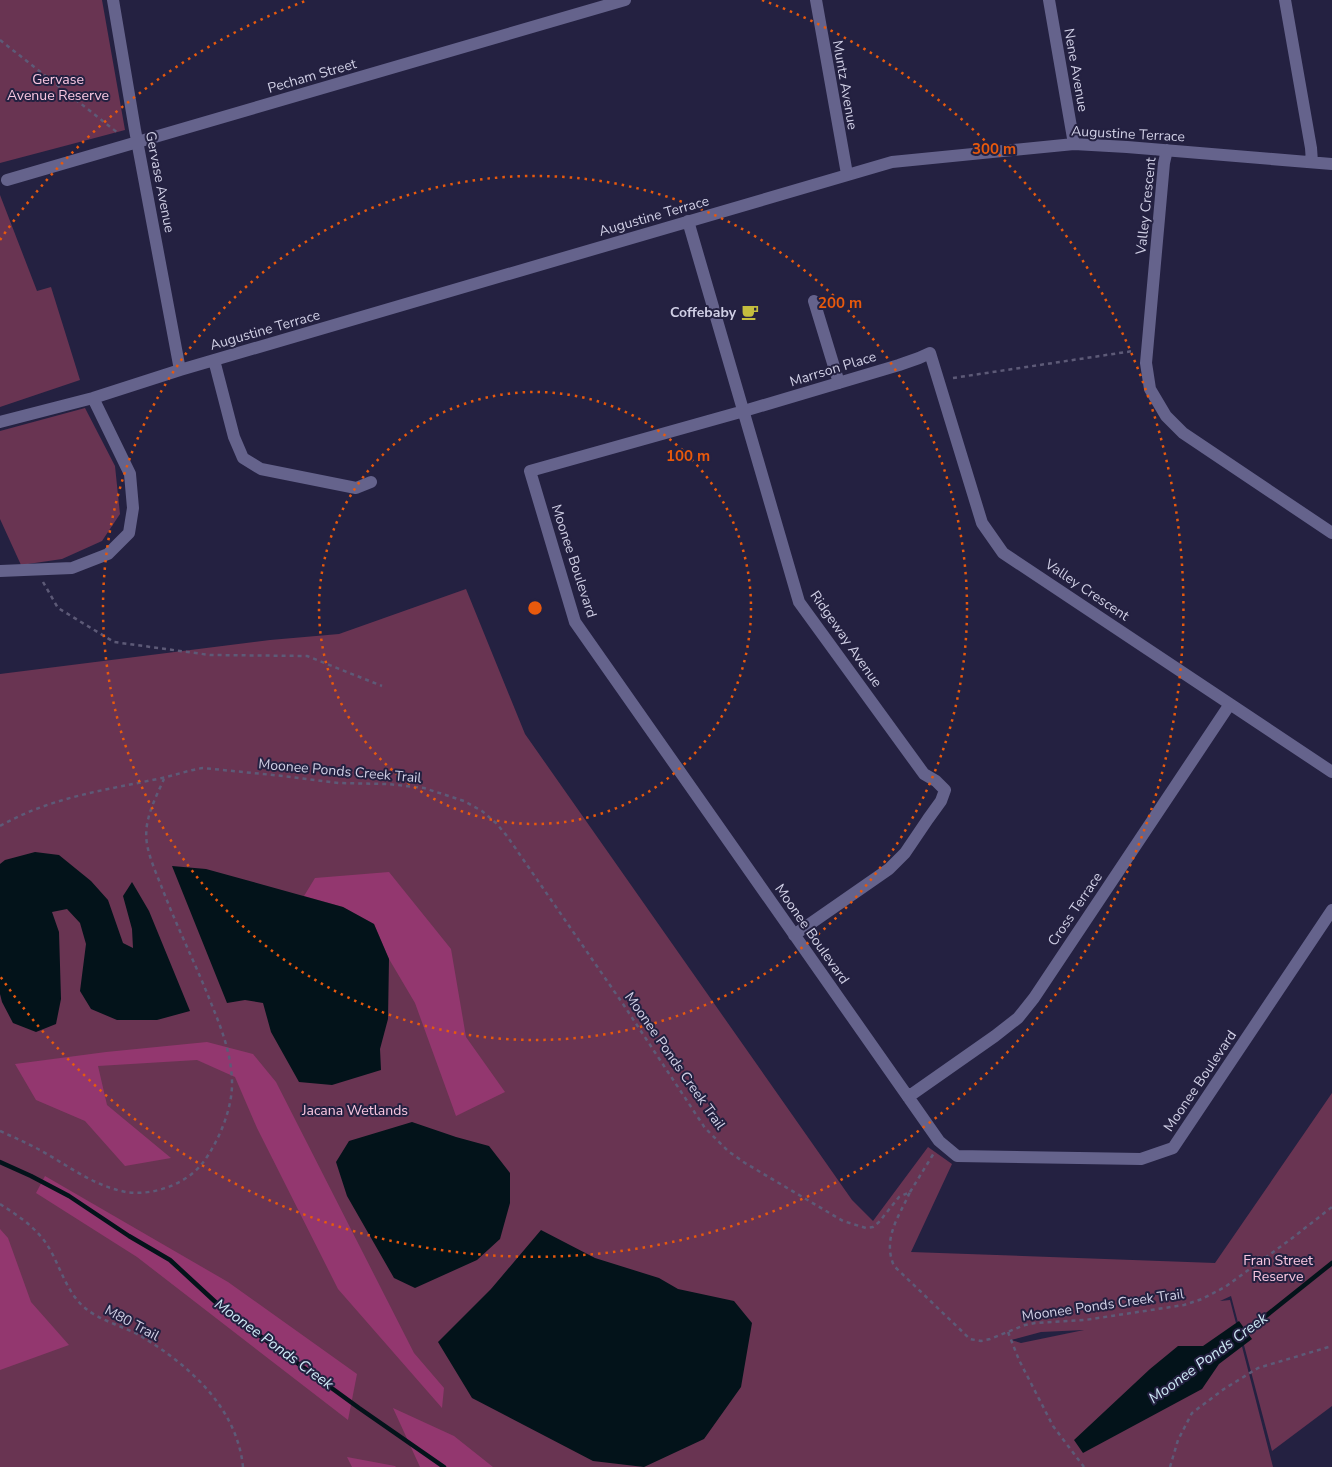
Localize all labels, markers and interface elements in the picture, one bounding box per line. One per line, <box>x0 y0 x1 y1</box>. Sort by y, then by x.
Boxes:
street label: Nene Avenue <box>1059 27 1093 113</box>
street label: Muntz Avenue <box>828 39 862 131</box>
street label: Pecham Street <box>265 54 359 98</box>
park label: Gervase Avenue Reserve <box>7 70 109 105</box>
street label: Augustine Terrace <box>1071 122 1185 146</box>
street label: Gervase Avenue <box>141 130 179 234</box>
text: 300 m <box>972 139 1016 159</box>
street label: Valley Crescent <box>1131 156 1161 257</box>
street label: Augustine Terrace <box>597 191 711 241</box>
text: 200 m <box>818 293 862 313</box>
cafe icon: Coffebaby <box>740 302 760 322</box>
place label: Coffebaby <box>670 303 737 322</box>
street label: Augustine Terrace <box>208 305 322 355</box>
street label: Marrson Place <box>787 347 879 391</box>
text: 100 m <box>666 446 710 466</box>
street label: Moonee Boulevard <box>547 502 601 620</box>
street label: Valley Crescent <box>1040 554 1133 625</box>
street label: Ridgeway Avenue <box>806 587 886 691</box>
centre of rings <box>526 599 544 617</box>
street label: Moonee Ponds Creek Trail <box>258 754 423 788</box>
street label: Cross Terrace <box>1043 868 1107 950</box>
street label: Moonee Boulevard <box>770 880 854 988</box>
street label: Moonee Ponds Creek Trail <box>620 988 730 1134</box>
street label: Moonee Boulevard <box>1159 1027 1241 1135</box>
park label: Jacana Wetlands <box>301 1101 408 1120</box>
park label: Fran Street Reserve <box>1243 1251 1313 1286</box>
street label: Moonee Ponds Creek Trail <box>1021 1284 1186 1326</box>
water label: Moonee Ponds Creek <box>210 1294 338 1394</box>
street label: M80 Trail <box>101 1301 163 1346</box>
water label: Moonee Ponds Creek <box>1144 1308 1272 1408</box>

